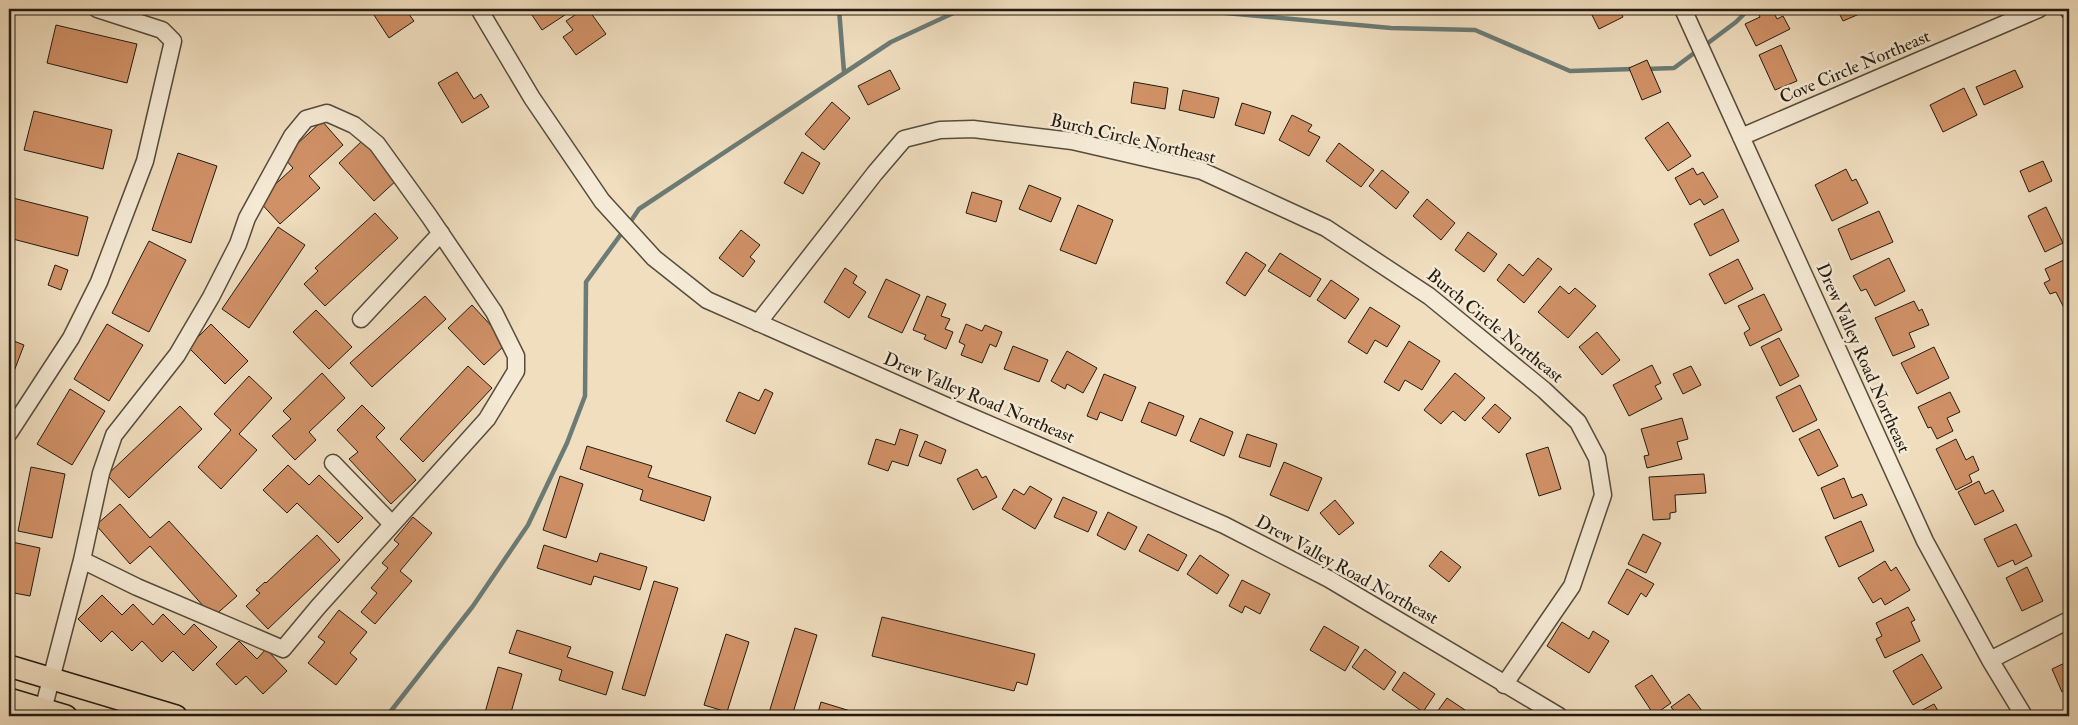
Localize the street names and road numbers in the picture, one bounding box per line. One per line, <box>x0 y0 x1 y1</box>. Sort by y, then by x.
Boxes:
street label: Cove Circle Northeast <box>1776 25 1934 109</box>
street label: Burch Circle Northeast <box>1048 109 1218 169</box>
street label: Drew Valley Road Northeast <box>1811 259 1915 457</box>
street label: Burch Circle Northeast <box>1422 264 1568 388</box>
street label: Drew Valley Road Northeast <box>880 347 1078 449</box>
street label: Drew Valley Road Northeast <box>1252 510 1443 630</box>

